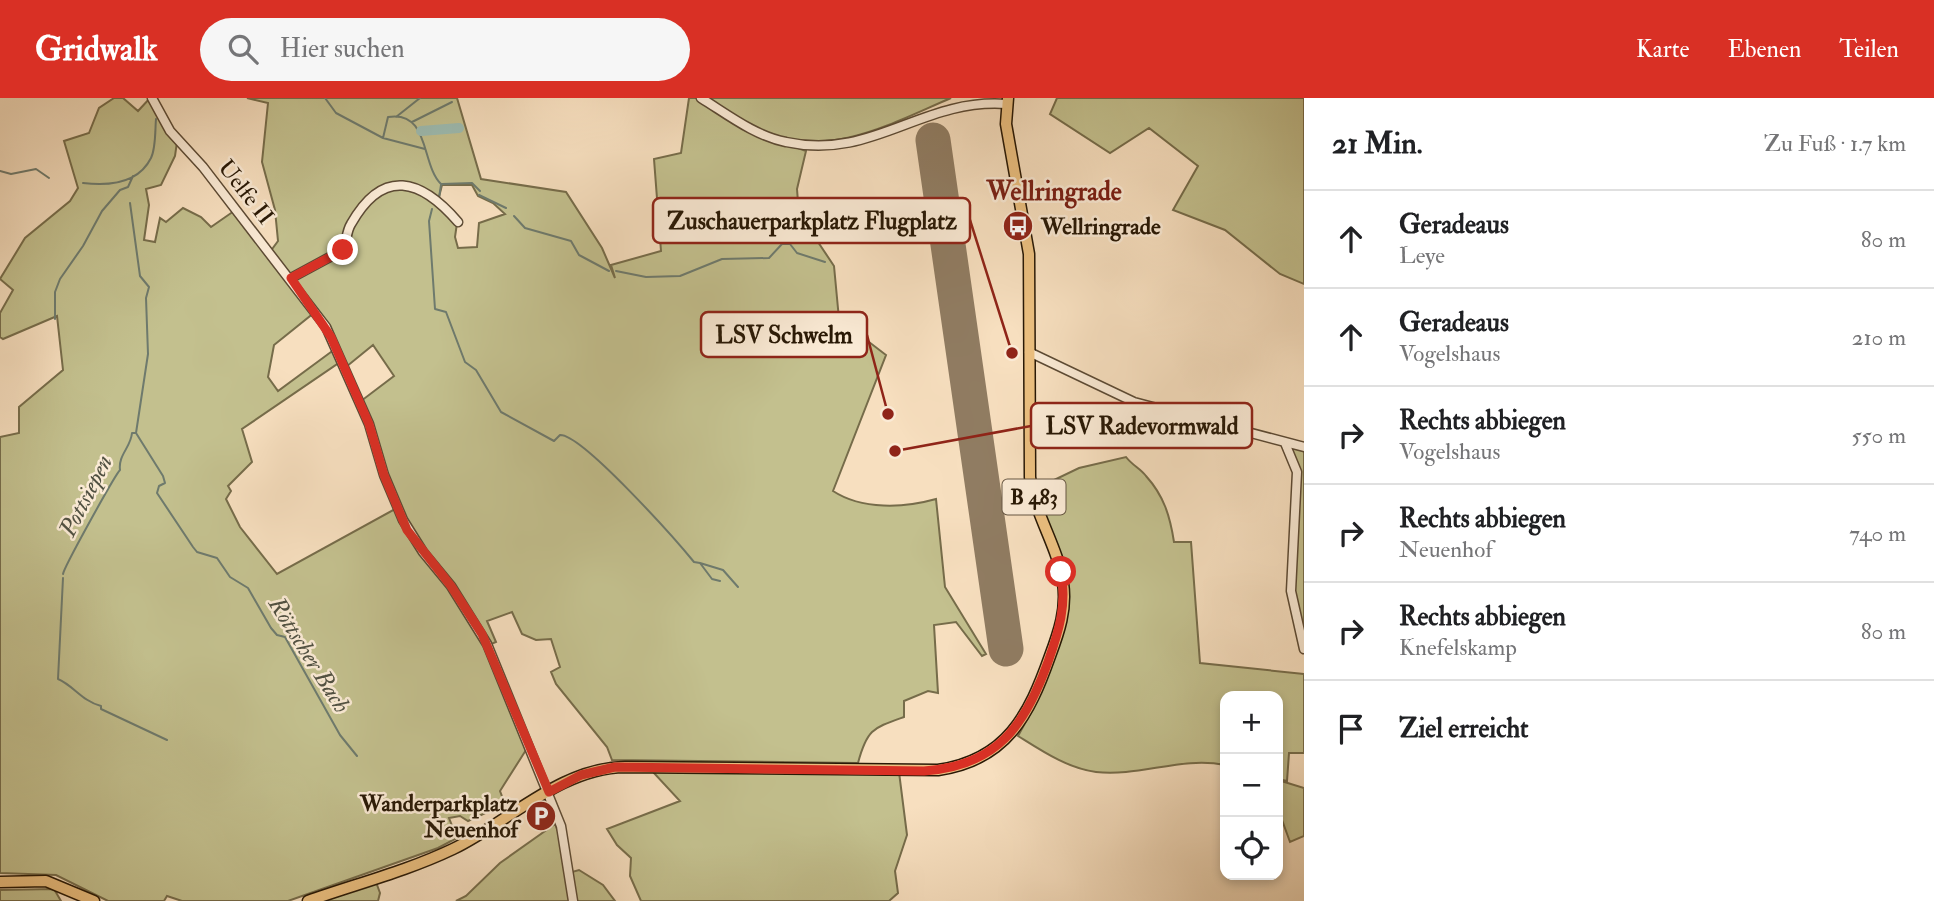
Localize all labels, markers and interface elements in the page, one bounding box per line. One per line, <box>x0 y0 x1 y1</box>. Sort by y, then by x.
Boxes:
search box <box>200 18 690 81</box>
text: Gridwalk <box>35 29 158 70</box>
icon: search <box>224 30 262 68</box>
text: Hier suchen <box>280 33 405 65</box>
text: Karte <box>1636 34 1689 65</box>
text: Ebenen <box>1727 34 1801 65</box>
text: Teilen <box>1839 34 1899 65</box>
text: 21 Min. <box>1332 125 1423 162</box>
text: Zu Fuß · 1.7 km <box>1764 129 1906 158</box>
street label: Uelfe II <box>212 154 280 230</box>
district label: Wellringrade <box>985 176 1122 209</box>
callout: Zuschauerparkplatz Flugplatz <box>653 198 970 243</box>
text: Zuschauerparkplatz Flugplatz <box>667 206 957 237</box>
bus stop icon: Wellringrade <box>1001 209 1035 243</box>
text: Geradeaus <box>1399 209 1509 241</box>
place label: Wellringrade <box>1040 212 1161 242</box>
icon: ahead <box>1332 220 1370 258</box>
text: 80 m <box>1861 225 1906 254</box>
route end <box>327 234 358 265</box>
text: Leye <box>1399 241 1445 270</box>
text: Geradeaus <box>1399 307 1509 339</box>
callout: LSV Schwelm <box>701 312 867 357</box>
icon: ahead <box>1332 318 1370 356</box>
text: LSV Schwelm <box>715 320 853 351</box>
text: 210 m <box>1852 323 1906 352</box>
text: Vogelshaus <box>1399 339 1500 368</box>
callout: LSV Radevormwald <box>1031 403 1252 448</box>
text: Rechts abbiegen <box>1399 405 1566 437</box>
text: LSV Radevormwald <box>1046 411 1239 442</box>
icon: right <box>1332 416 1370 454</box>
text: 550 m <box>1852 421 1906 450</box>
text: Vogelshaus <box>1399 437 1500 466</box>
water label: Pottsiepen <box>52 450 120 543</box>
road number: B 483 <box>1002 480 1066 514</box>
text: Rechts abbiegen <box>1399 503 1566 535</box>
icon: right <box>1332 514 1370 552</box>
text: 740 m <box>1849 519 1906 548</box>
text: Neuenhof <box>1399 535 1493 564</box>
route start <box>1045 556 1076 587</box>
water label: Röttscher Bach <box>261 590 357 719</box>
text: Rechts abbiegen <box>1399 601 1566 633</box>
icon: right <box>1332 612 1370 650</box>
text: 80 m <box>1861 617 1906 646</box>
text: Knefelskamp <box>1399 633 1517 662</box>
map controls <box>1220 691 1283 880</box>
button: + <box>1220 691 1283 754</box>
icon: arrive <box>1332 710 1370 748</box>
text: Ziel erreicht <box>1399 713 1529 745</box>
button: − <box>1220 754 1283 817</box>
place label: Wanderparkplatz Neuenhof <box>359 789 522 844</box>
parking icon: Wanderparkplatz Neuenhof <box>524 799 558 833</box>
button: locate <box>1220 817 1283 880</box>

